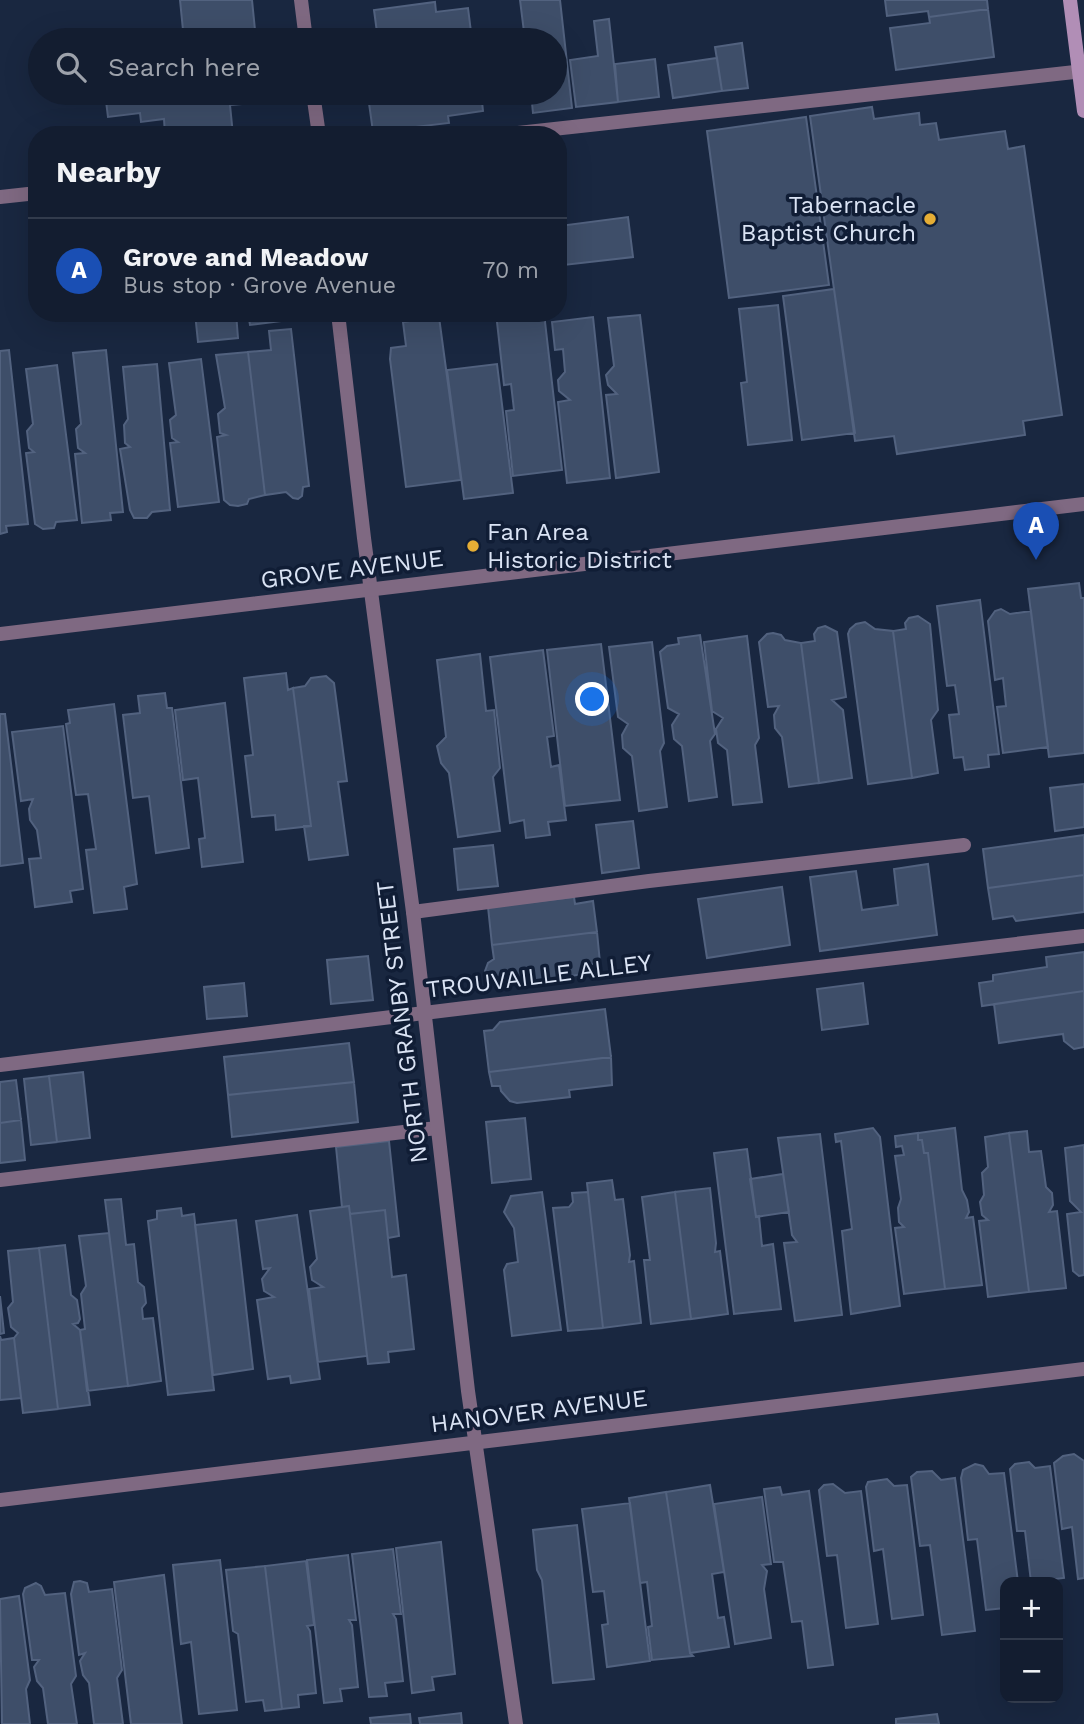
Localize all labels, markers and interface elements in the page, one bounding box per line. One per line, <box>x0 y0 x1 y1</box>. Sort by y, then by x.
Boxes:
search box <box>28 28 567 105</box>
icon: search <box>52 48 90 86</box>
text: Search here <box>108 52 260 82</box>
text: Nearby <box>56 154 161 189</box>
place label: Tabernacle Baptist Church <box>741 191 916 247</box>
marker: Tabernacle Baptist Church <box>922 211 938 227</box>
text: Grove and Meadow <box>123 242 368 272</box>
text: A <box>71 257 87 284</box>
text: 70 m <box>482 257 539 284</box>
text: Bus stop · Grove Avenue <box>123 272 396 299</box>
pin: A <box>1013 502 1059 560</box>
place label: Fan Area Historic District <box>487 518 672 574</box>
marker: Fan Area Historic District <box>465 538 481 554</box>
street label: GROVE AVENUE <box>259 544 445 594</box>
your location <box>575 682 609 716</box>
street label: NORTH GRANBY STREET <box>371 879 433 1165</box>
street label: TROUVAILLE ALLEY <box>425 948 654 1004</box>
street label: HANOVER AVENUE <box>429 1384 649 1438</box>
map controls <box>1000 1577 1063 1703</box>
button: + <box>1000 1577 1063 1640</box>
button: − <box>1000 1640 1063 1703</box>

